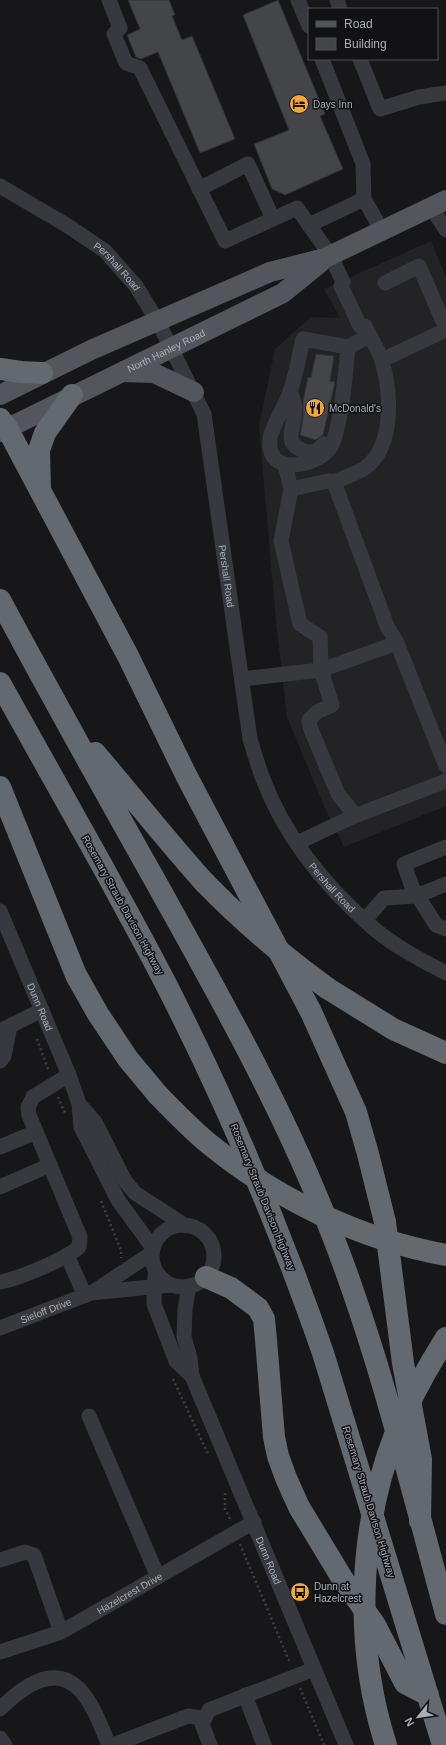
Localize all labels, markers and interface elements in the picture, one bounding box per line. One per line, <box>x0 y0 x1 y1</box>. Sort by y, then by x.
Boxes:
legend <box>308 8 438 60</box>
text: Road <box>344 17 373 31</box>
text: Building <box>344 37 387 51</box>
hotel icon: Days Inn <box>288 93 310 115</box>
place label: Days Inn <box>313 99 352 110</box>
street label: Pershall Road <box>92 240 143 292</box>
street label: North Hanley Road <box>125 327 207 374</box>
restaurant icon: McDonald's <box>304 397 326 419</box>
place label: McDonald's <box>329 403 381 414</box>
street label: Pershall Road <box>217 544 237 608</box>
street label: Rosemary Straub Davison Highway <box>80 833 166 977</box>
street label: Pershall Road <box>307 860 357 914</box>
street label: Dunn Road <box>25 981 55 1032</box>
street label: Rosemary Straub Davison Highway <box>228 1122 298 1272</box>
street label: Sieloff Drive <box>19 1295 73 1325</box>
street label: Rosemary Straub Davison Highway <box>341 1425 397 1579</box>
street label: Dunn Road <box>254 1535 284 1586</box>
street label: Hazelcrest Drive <box>95 1570 164 1616</box>
bus stop icon: Dunn at Hazelcrest <box>289 1581 311 1603</box>
place label: Dunn at Hazelcrest <box>314 1581 361 1604</box>
north arrow <box>398 1697 438 1737</box>
text: N <box>402 1716 417 1728</box>

